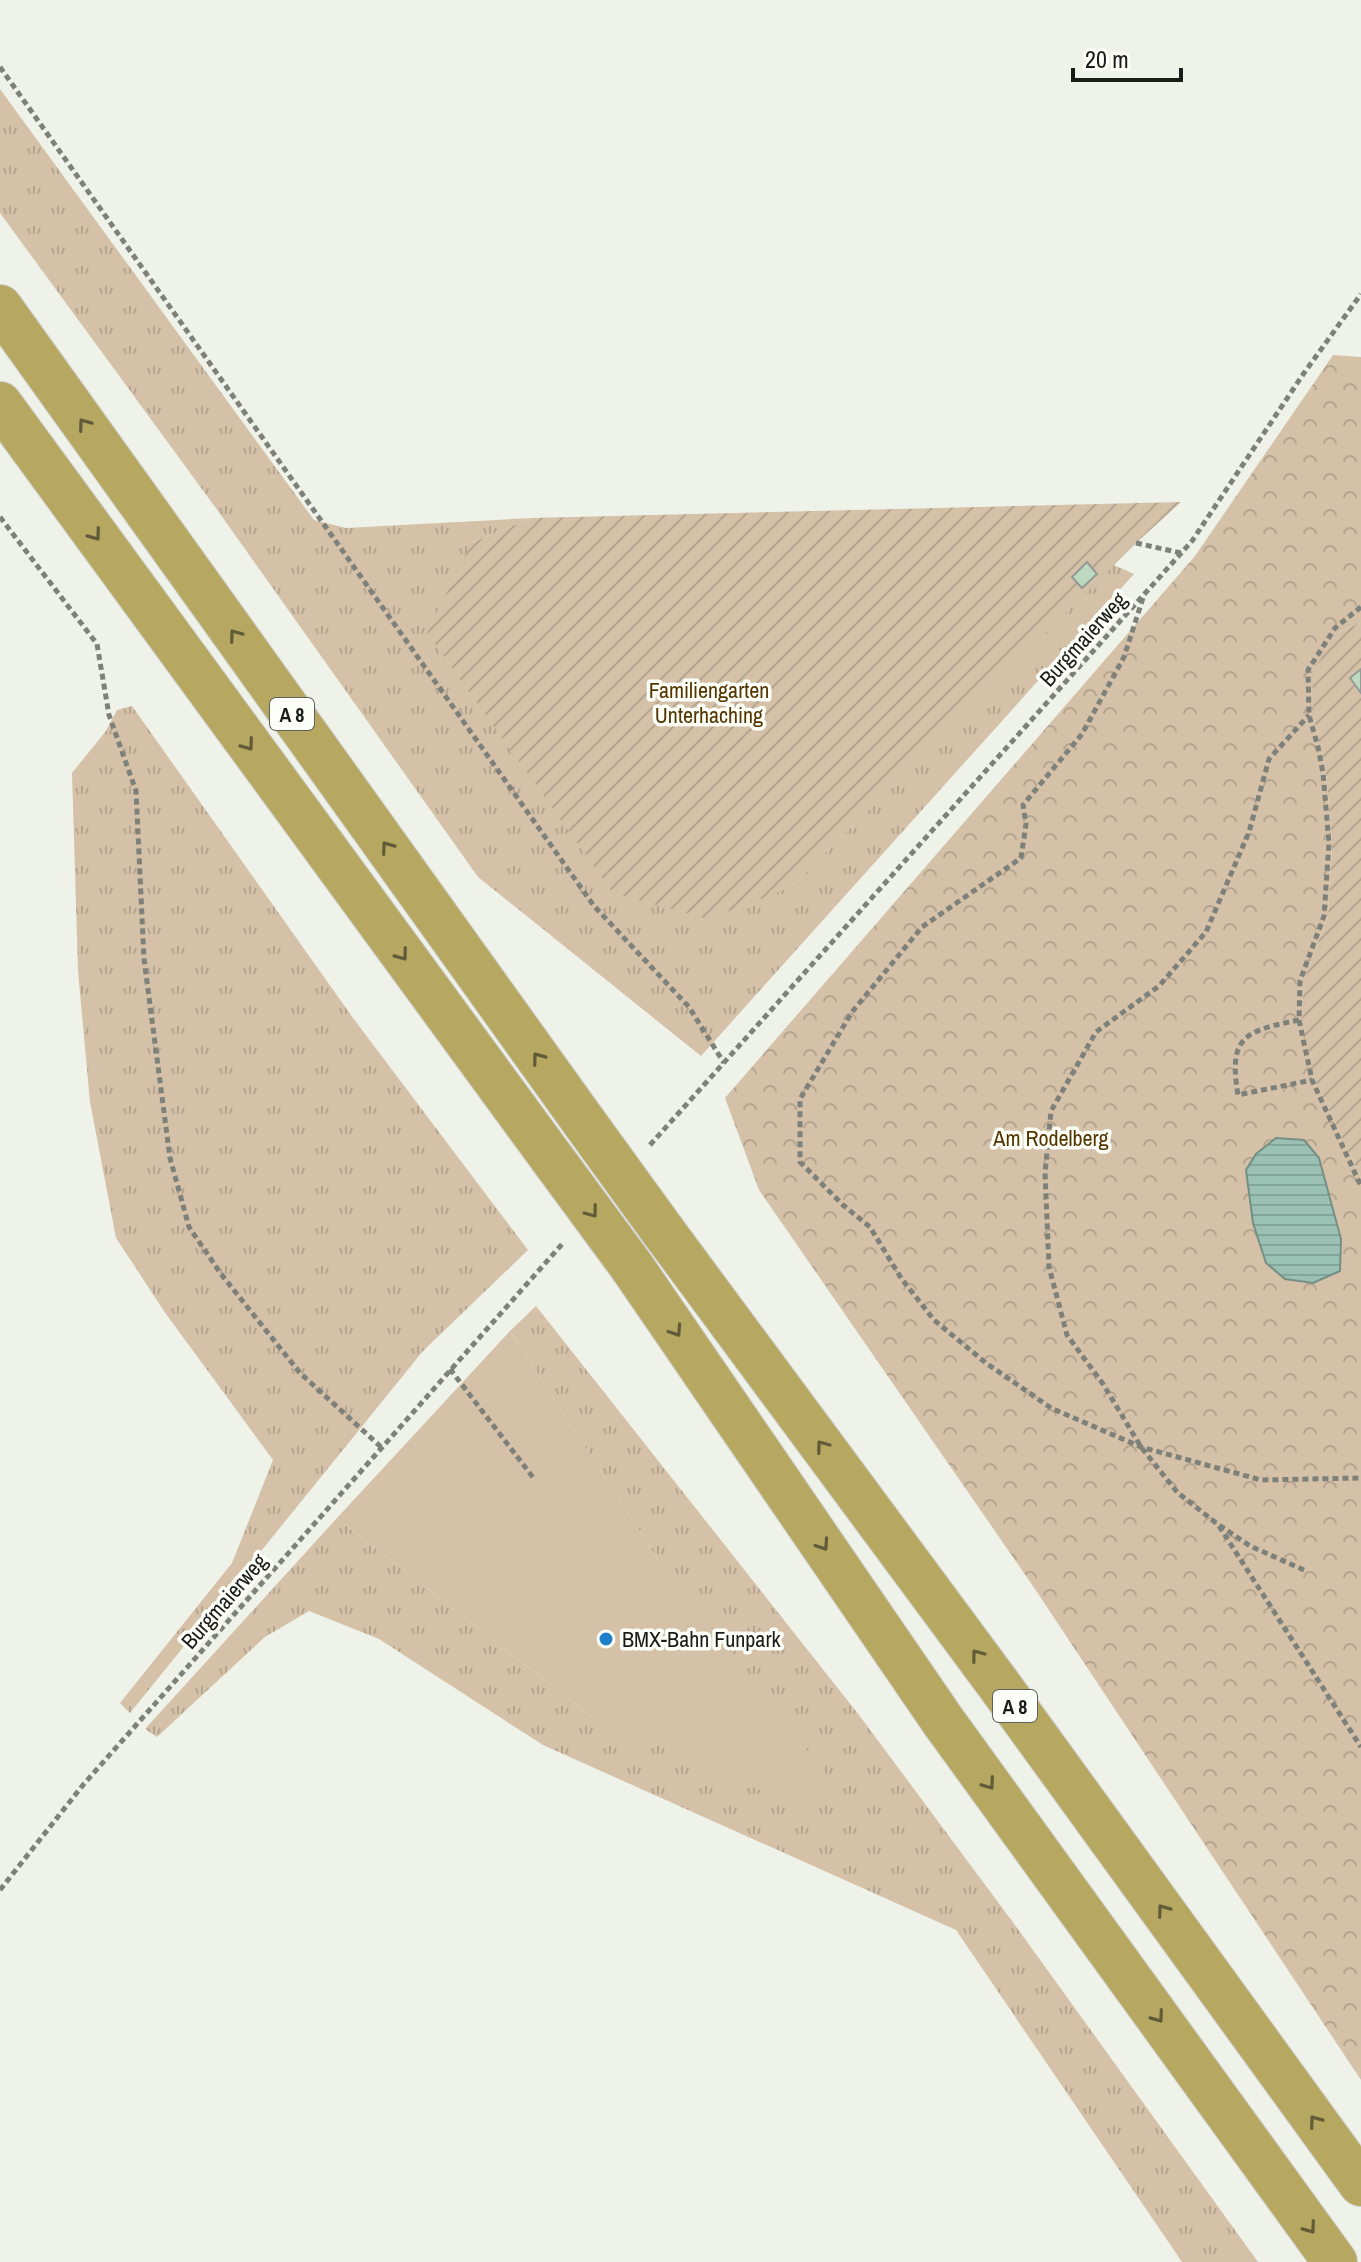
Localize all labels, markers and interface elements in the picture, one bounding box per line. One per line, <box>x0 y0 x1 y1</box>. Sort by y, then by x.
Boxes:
scale bar <box>1073 32 1181 82</box>
text: 20 m <box>1085 43 1129 75</box>
one-way arrow <box>79 418 94 433</box>
one-way arrow <box>85 526 100 541</box>
street label: Burgmaierweg <box>1033 585 1133 693</box>
one-way arrow <box>230 630 245 644</box>
park label: Familiengarten Unterhaching <box>649 675 769 730</box>
road number: A 8 <box>270 698 314 730</box>
one-way arrow <box>238 736 253 751</box>
one-way arrow <box>382 841 397 855</box>
one-way arrow <box>392 946 407 960</box>
one-way arrow <box>533 1053 548 1067</box>
park label: Am Rodelberg <box>992 1123 1109 1153</box>
one-way arrow <box>582 1203 596 1218</box>
one-way arrow <box>666 1322 681 1336</box>
one-way arrow <box>818 1440 832 1455</box>
one-way arrow <box>813 1537 828 1551</box>
street label: Burgmaierweg <box>174 1547 274 1655</box>
place label: BMX-Bahn Funpark <box>622 1624 781 1654</box>
marker: BMX-Bahn Funpark <box>597 1630 615 1648</box>
one-way arrow <box>973 1649 987 1664</box>
road number: A 8 <box>993 1690 1037 1722</box>
one-way arrow <box>979 1775 994 1789</box>
one-way arrow <box>1158 1905 1173 1919</box>
one-way arrow <box>1148 2008 1162 2023</box>
one-way arrow <box>1311 2115 1325 2130</box>
one-way arrow <box>1300 2219 1315 2233</box>

